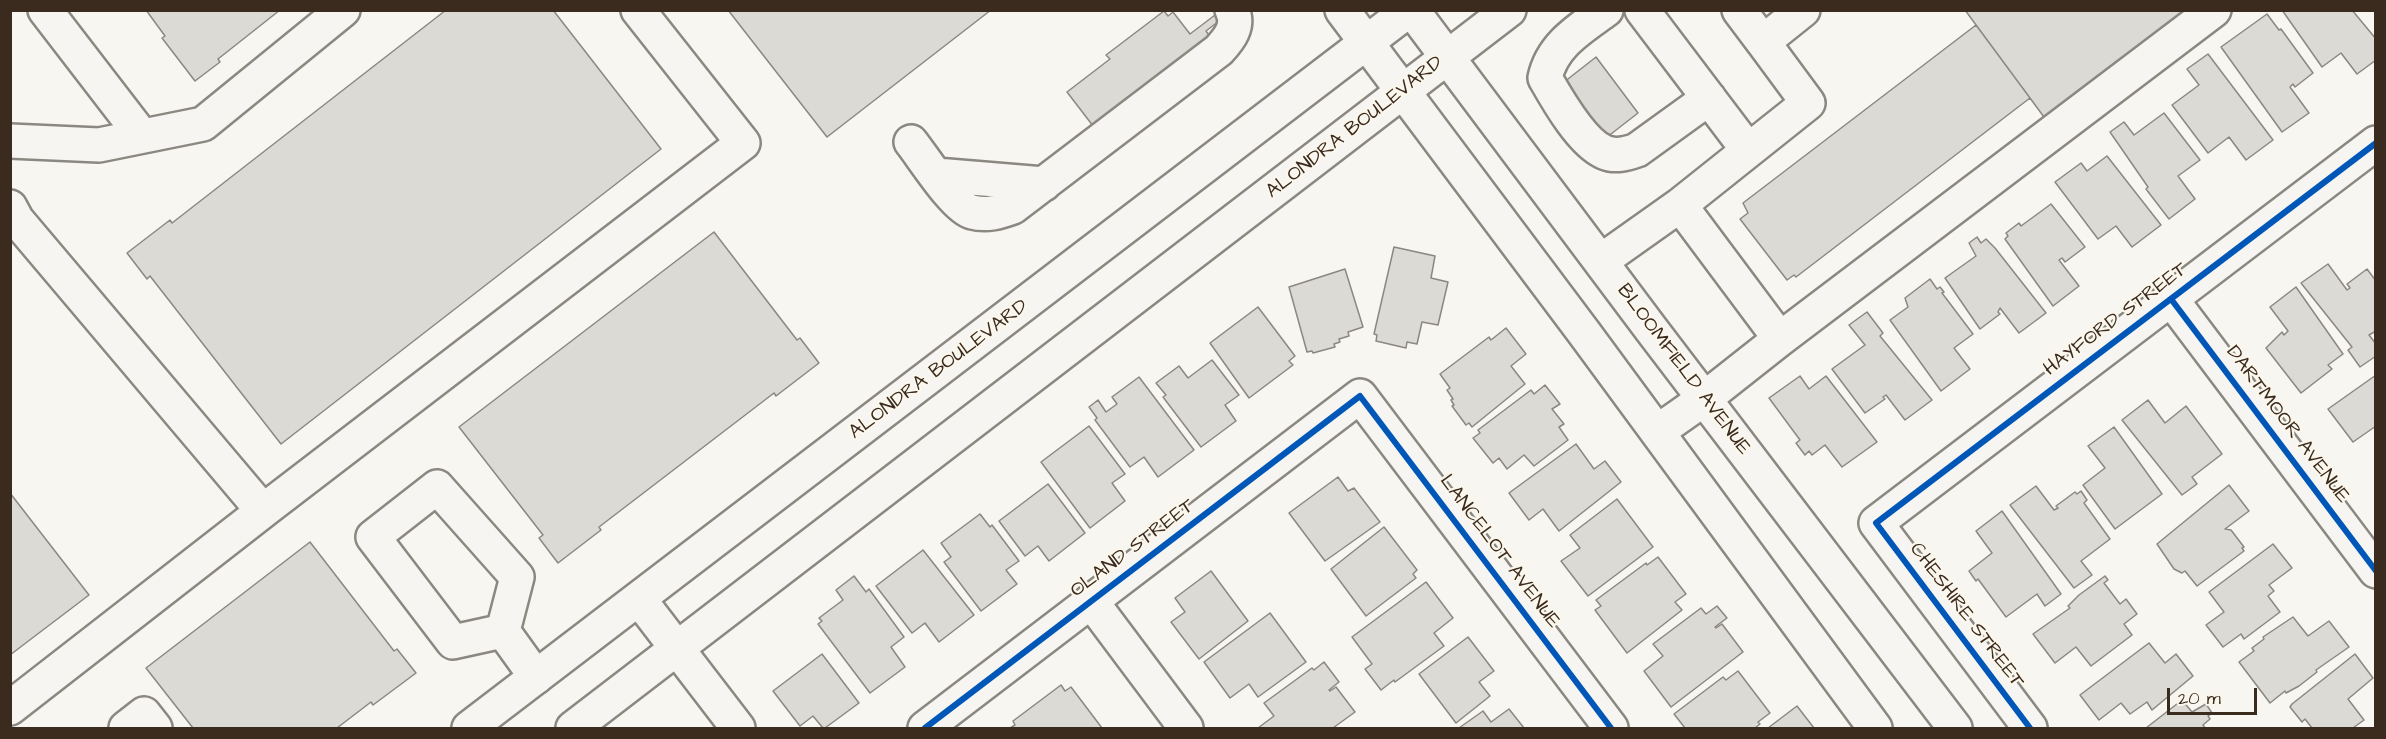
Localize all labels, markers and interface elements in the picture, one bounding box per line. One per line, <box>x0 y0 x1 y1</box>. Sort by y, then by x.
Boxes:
street label: ALONDRA BOULEVARD <box>1262 52 1448 204</box>
street label: HAYFORD STREET <box>2039 258 2193 382</box>
street label: BLOOMFIELD AVENUE <box>1611 280 1755 460</box>
street label: ALONDRA BOULEVARD <box>845 295 1033 445</box>
street label: DARTMOOR AVENUE <box>2220 342 2354 508</box>
street label: LANCELOT AVENUE <box>1434 471 1564 633</box>
street label: OLAND STREET <box>1066 494 1200 604</box>
street label: CHESHIRE STREET <box>1903 539 2029 693</box>
scale bar <box>2170 676 2260 714</box>
text: 20 m <box>2178 686 2221 711</box>

